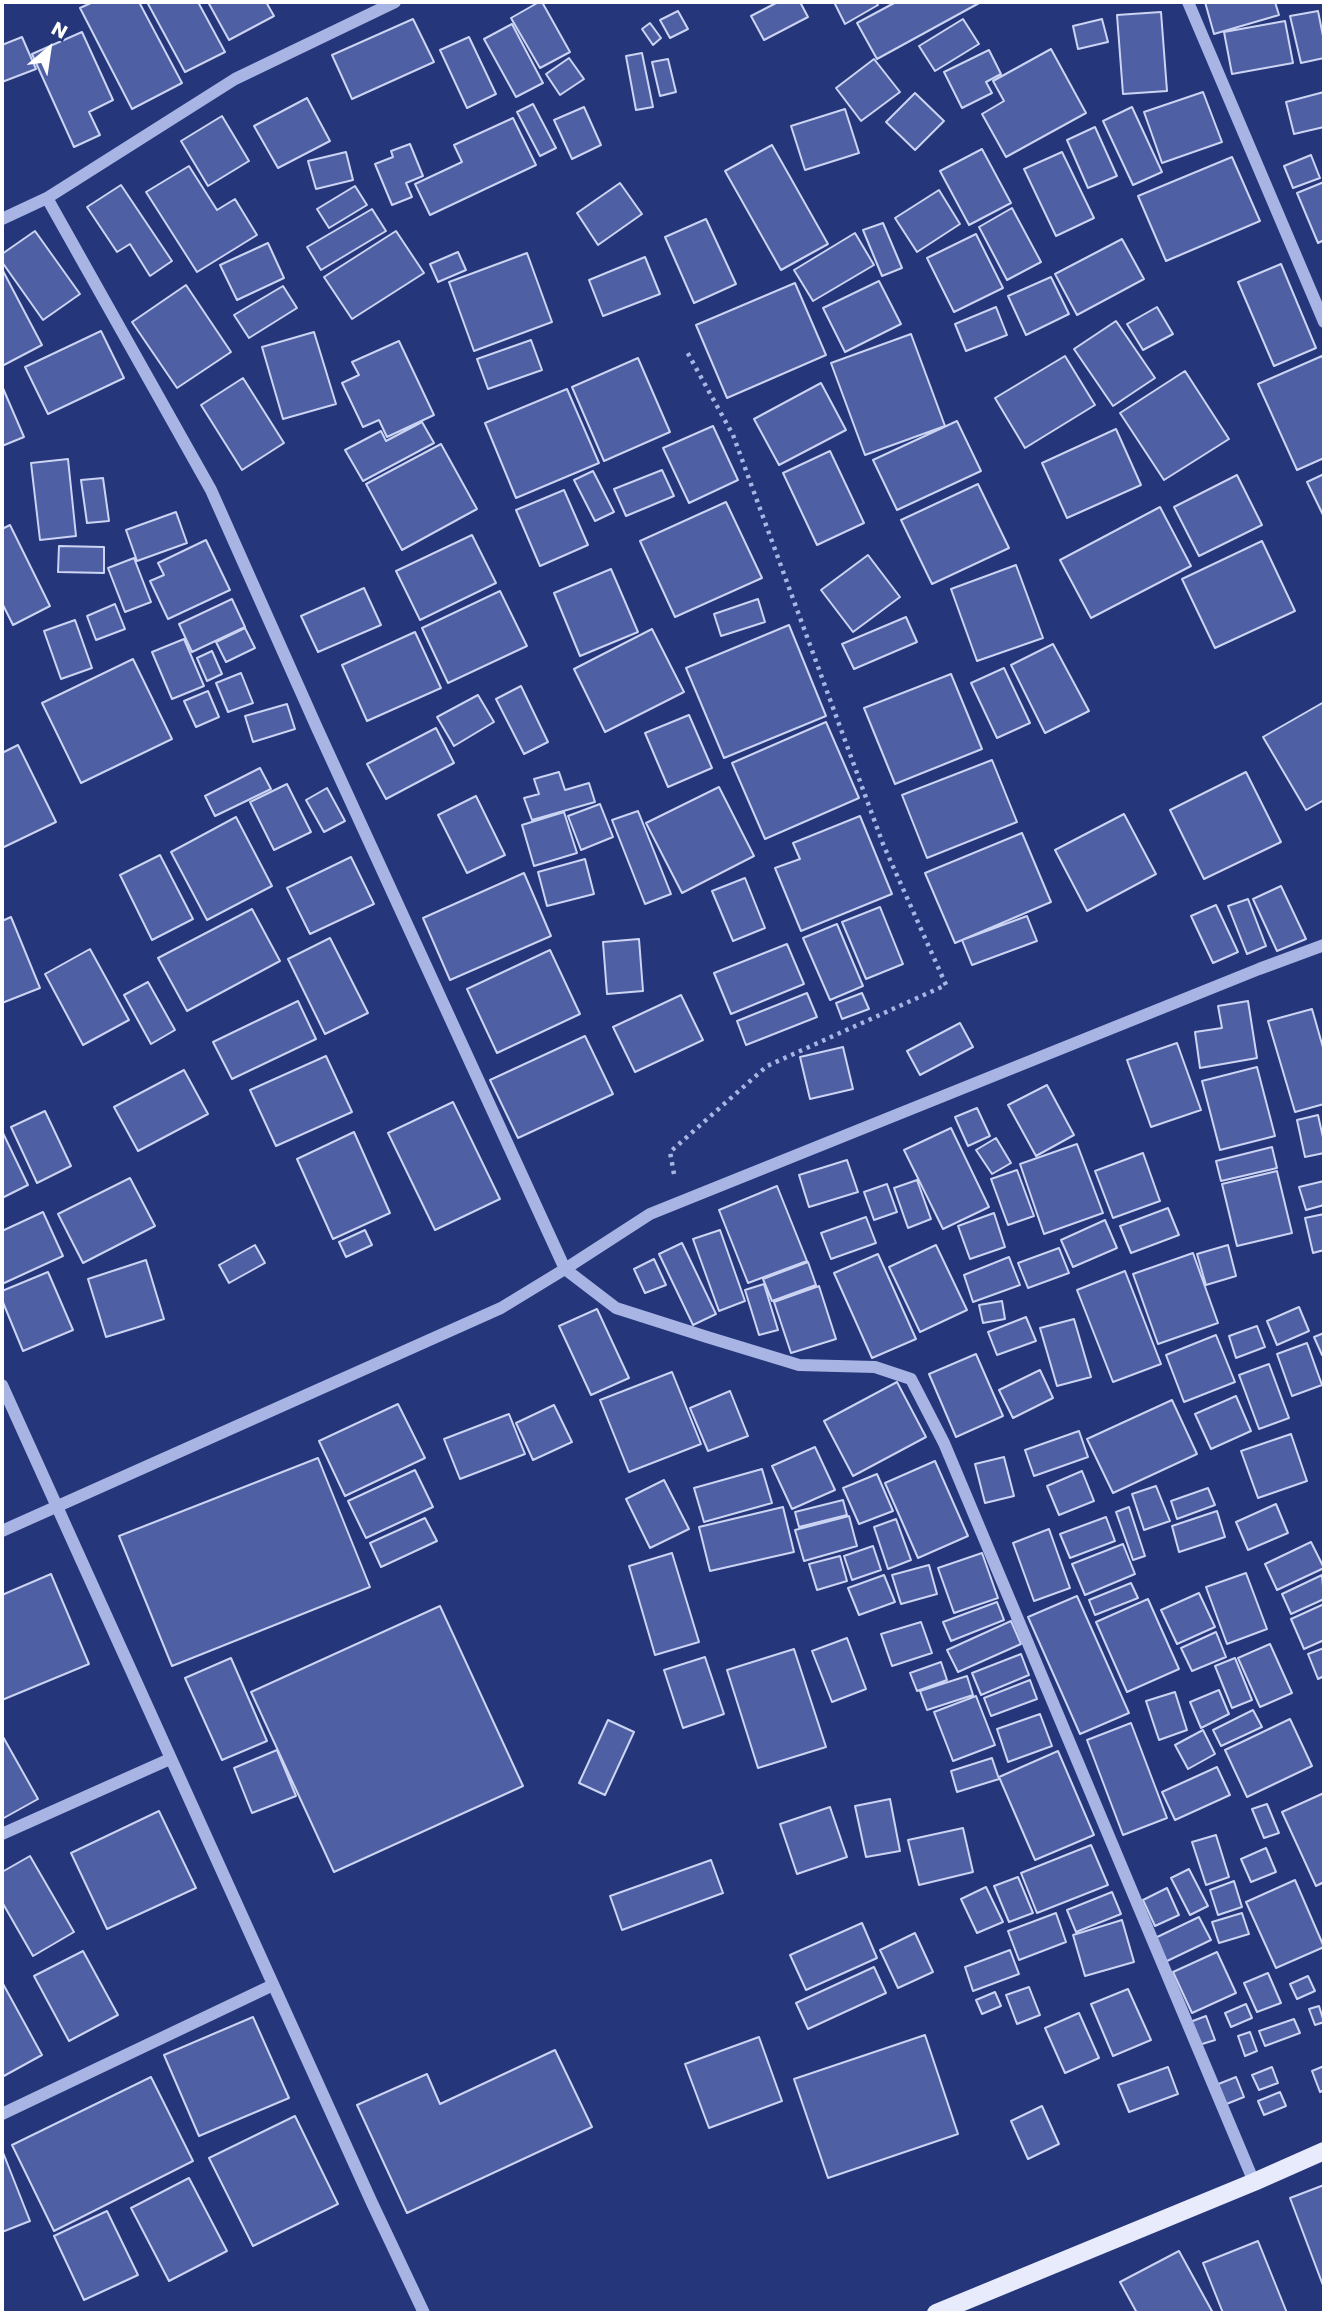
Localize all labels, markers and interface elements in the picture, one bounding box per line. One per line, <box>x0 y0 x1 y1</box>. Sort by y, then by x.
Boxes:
north arrow <box>14 14 84 84</box>
text: N <box>47 15 72 45</box>

